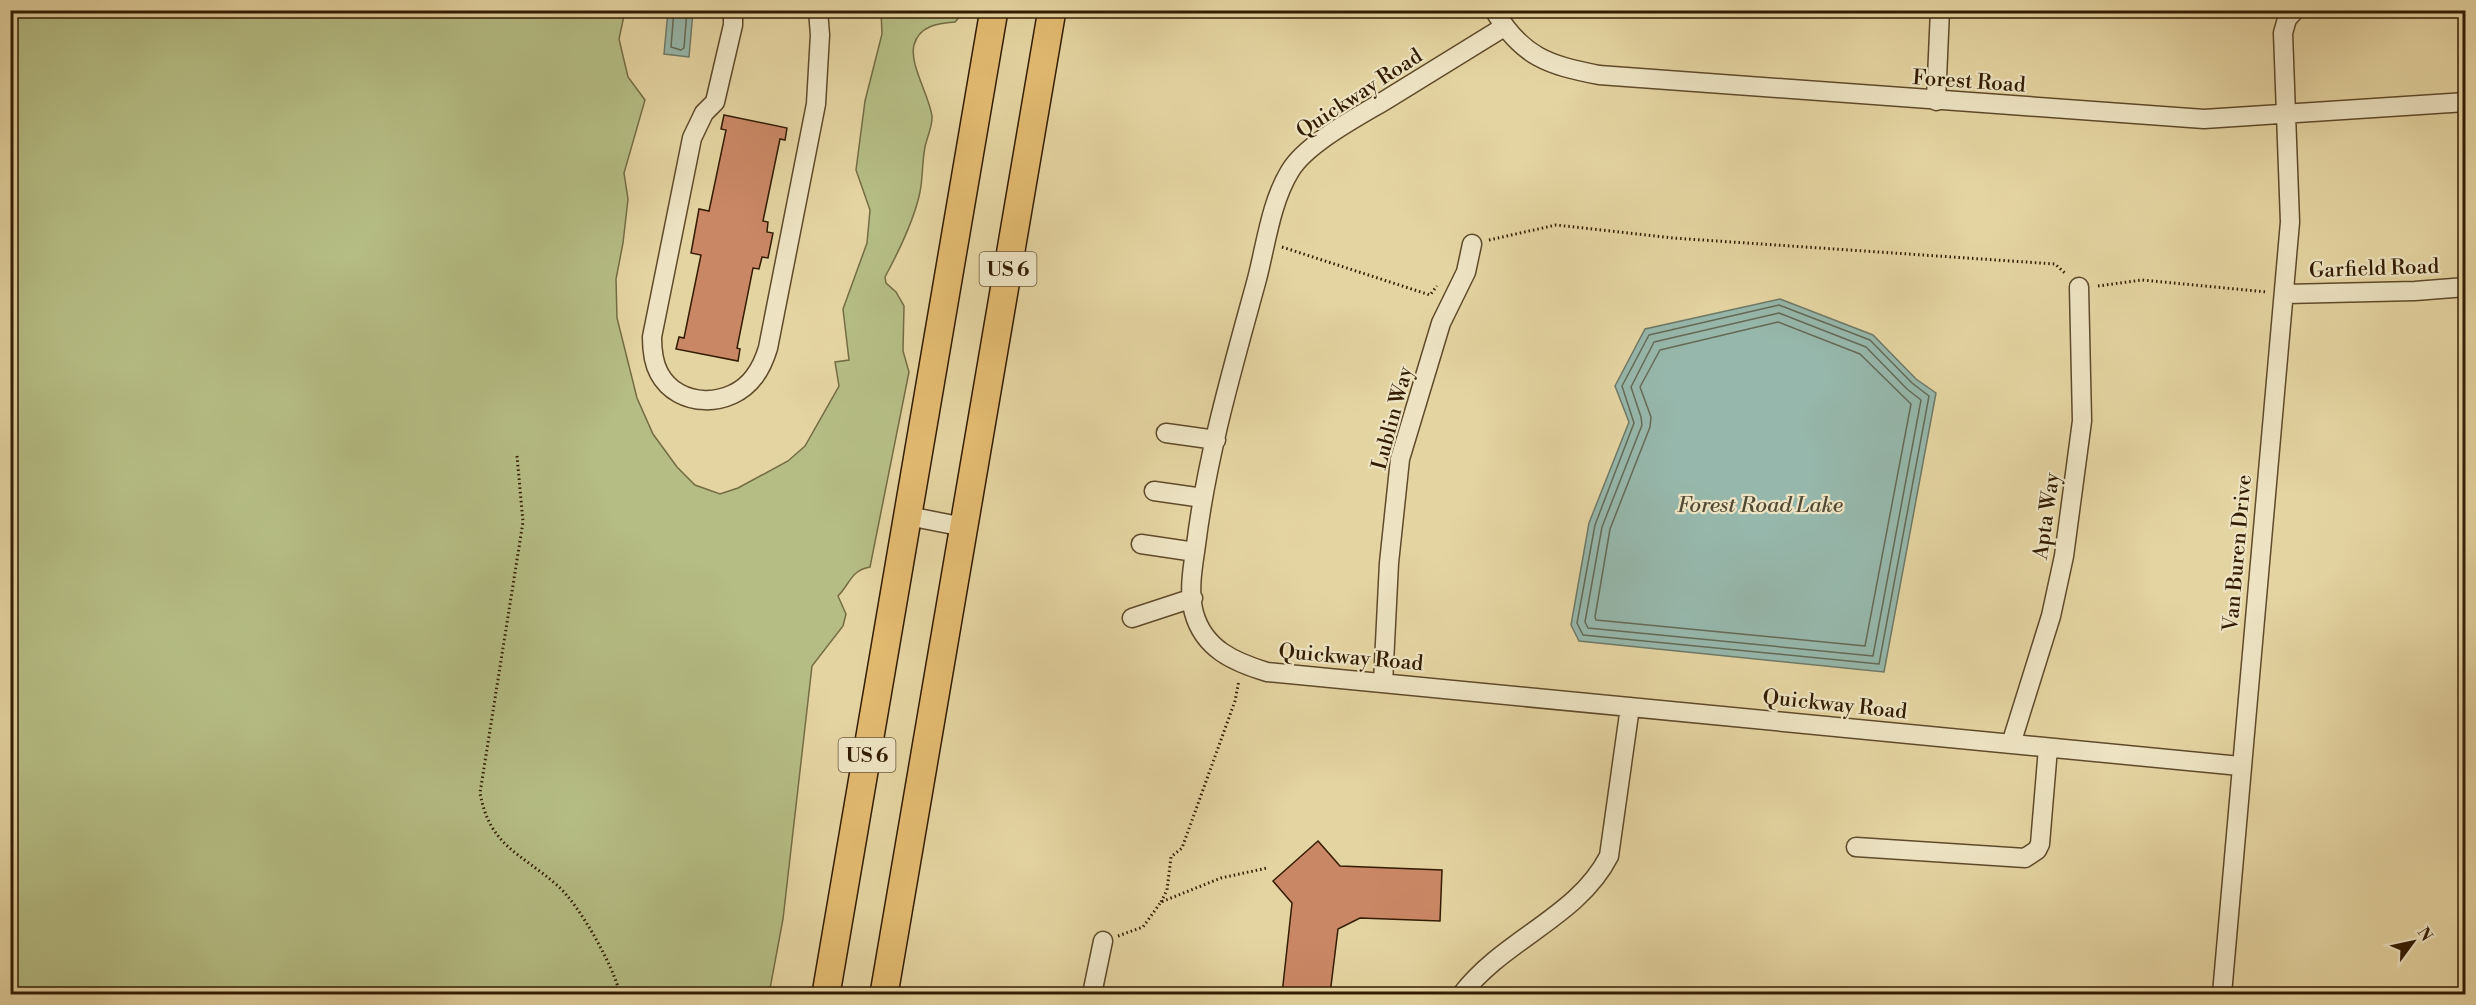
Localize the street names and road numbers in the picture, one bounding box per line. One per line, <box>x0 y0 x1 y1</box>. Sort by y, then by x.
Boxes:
street label: Quickway Road <box>1292 43 1428 144</box>
street label: Forest Road <box>1911 65 2026 99</box>
road number: US 6 <box>980 252 1036 286</box>
street label: Garfield Road <box>2308 254 2440 284</box>
street label: Lublin Way <box>1367 363 1419 473</box>
street label: Apta Way <box>2028 470 2066 562</box>
street label: Van Buren Drive <box>2218 474 2258 634</box>
street label: Quickway Road <box>1277 639 1424 677</box>
street label: Quickway Road <box>1761 684 1909 726</box>
road number: US 6 <box>838 738 896 772</box>

